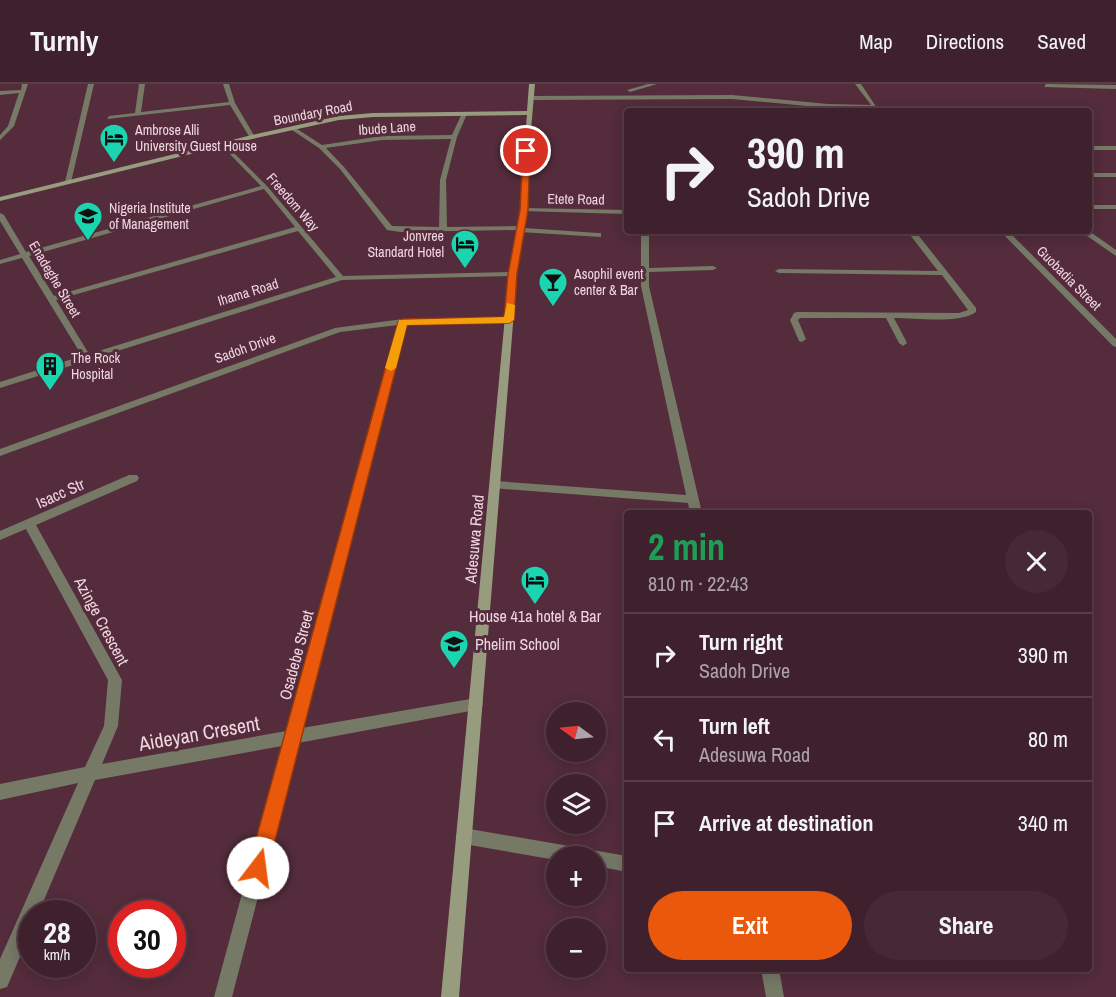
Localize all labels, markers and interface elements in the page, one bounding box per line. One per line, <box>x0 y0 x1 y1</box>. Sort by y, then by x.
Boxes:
text: Turnly <box>30 22 99 60</box>
text: Map <box>859 27 893 56</box>
text: Directions <box>926 27 1004 56</box>
text: Saved <box>1037 27 1086 56</box>
street label: Boundary Road <box>272 97 354 129</box>
street label: Ibude Lane <box>358 117 416 139</box>
place label: Ambrose Alli University Guest House <box>134 121 257 155</box>
hotel icon: Ambrose Alli University Guest House <box>98 122 130 164</box>
pin <box>500 125 551 176</box>
text: 390 m <box>747 125 845 181</box>
icon: right <box>648 132 726 210</box>
icon: arrive <box>509 134 542 167</box>
street label: Freedom Way <box>263 169 323 235</box>
text: Sadoh Drive <box>747 179 870 215</box>
street label: Etete Road <box>547 190 605 208</box>
place label: Nigeria Institute of Management <box>109 199 191 233</box>
school or university icon: Nigeria Institute of Management <box>72 200 104 242</box>
place label: Jonvree Standard Hotel <box>367 227 444 261</box>
hotel icon: Jonvree Standard Hotel <box>449 228 481 270</box>
street label: Enadeghe Street <box>25 237 85 321</box>
street label: Guobadia Street <box>1033 242 1105 314</box>
place label: Asophil event center & Bar <box>573 265 644 299</box>
bar icon: Asophil event center & Bar <box>537 266 569 308</box>
street label: Ihama Road <box>215 274 281 310</box>
street label: Sadoh Drive <box>212 329 278 367</box>
place label: The Rock Hospital <box>71 349 120 383</box>
building icon: The Rock Hospital <box>34 350 66 392</box>
street label: Isacc Str <box>32 472 88 513</box>
street label: Adesuwa Road <box>459 494 489 585</box>
text: 2 min <box>648 523 725 571</box>
button: close <box>1005 530 1068 593</box>
hotel icon: House 41a hotel & Bar <box>519 564 551 606</box>
text: 810 m · 22:43 <box>648 570 748 597</box>
street label: Azinge Crescent <box>69 572 135 669</box>
place label: House 41a hotel & Bar <box>469 605 602 627</box>
street label: Osadebe Street <box>273 607 319 702</box>
text: Turn right <box>699 627 783 657</box>
school or university icon: Phelim School <box>438 628 470 670</box>
place label: Phelim School <box>475 633 560 655</box>
icon: right <box>648 639 681 672</box>
text: 390 m <box>1018 640 1068 670</box>
text: Sadoh Drive <box>699 657 790 684</box>
north arrow <box>546 702 606 762</box>
map controls <box>546 702 606 978</box>
street label: Aideyan Cresent <box>136 709 262 757</box>
text: Turn left <box>699 711 770 741</box>
icon: left <box>648 723 681 756</box>
text: 80 m <box>1028 724 1068 754</box>
text: Adesuwa Road <box>699 741 810 768</box>
button: layers <box>546 774 606 834</box>
icon: arrive <box>648 807 681 840</box>
text: Arrive at destination <box>699 808 873 838</box>
text: 340 m <box>1018 808 1068 838</box>
position arrow <box>226 836 290 900</box>
button: + <box>546 846 606 906</box>
button: Exit <box>648 891 852 960</box>
button: Share <box>864 891 1068 960</box>
speed limit sign: 30 <box>108 900 186 978</box>
text: 28 <box>43 912 71 952</box>
button: − <box>546 918 606 978</box>
text: km/h <box>44 944 70 965</box>

